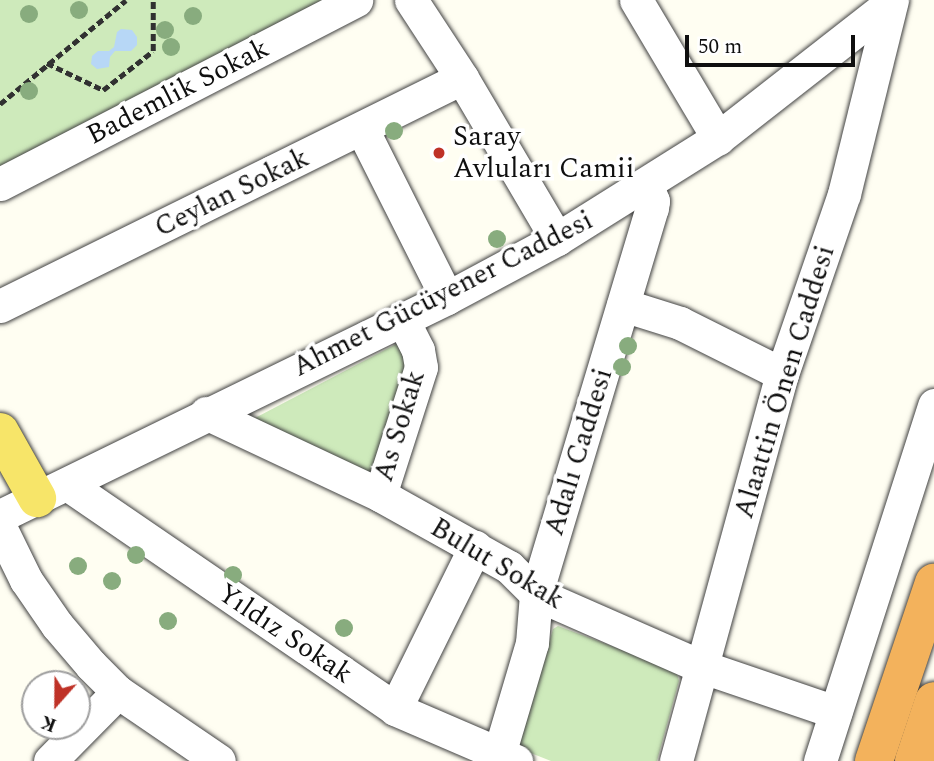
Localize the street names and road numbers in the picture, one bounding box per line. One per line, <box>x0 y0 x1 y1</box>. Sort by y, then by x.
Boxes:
street label: Bademlik Sokak <box>81 32 275 152</box>
street label: Ceylan Sokak <box>149 141 315 245</box>
street label: Ahmet Gücüyener Caddesi <box>287 204 599 384</box>
street label: Alaattin Önen Caddesi <box>727 241 843 523</box>
street label: Adalı Caddesi <box>538 364 620 540</box>
street label: As Sokak <box>367 366 433 486</box>
street label: Bulut Sokak <box>424 511 570 617</box>
street label: Yıldız Sokak <box>211 577 359 691</box>

